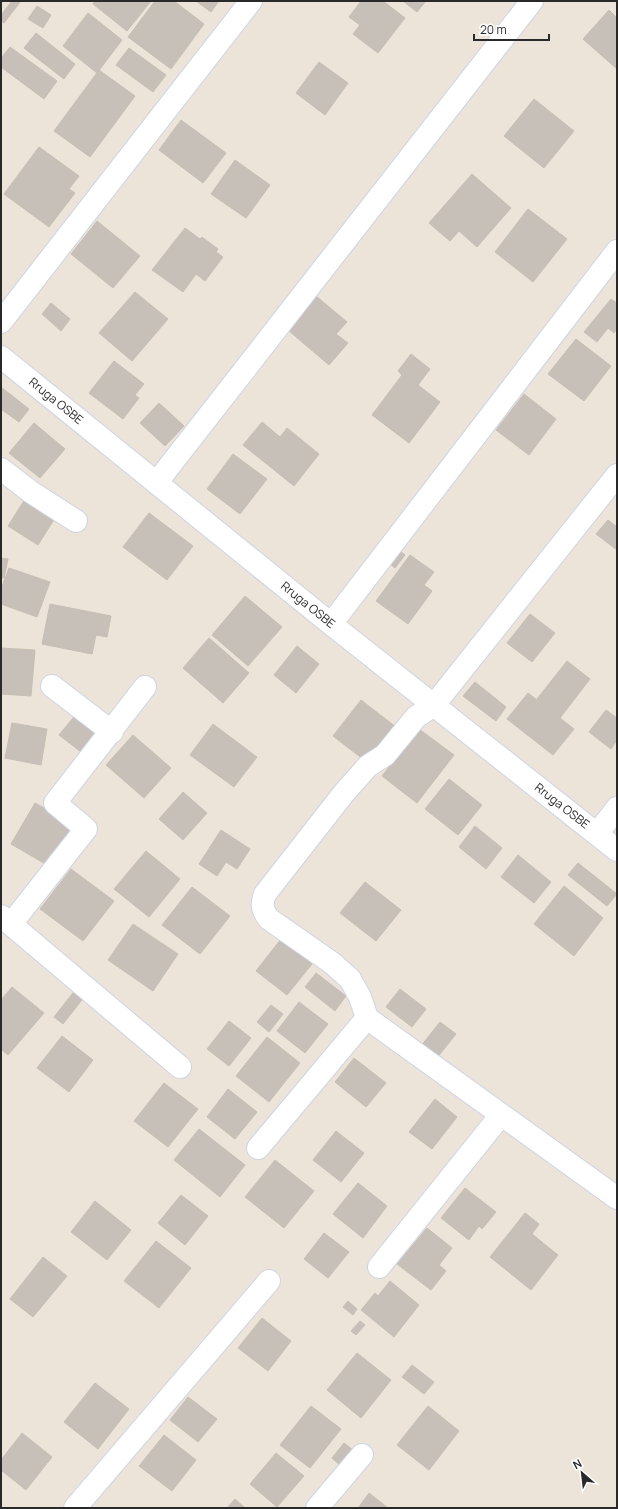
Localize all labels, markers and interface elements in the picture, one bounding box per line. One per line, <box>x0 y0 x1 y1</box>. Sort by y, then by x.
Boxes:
scale bar <box>474 16 549 42</box>
text: 20 m <box>480 21 507 38</box>
street label: Rruga OSBE <box>26 373 87 428</box>
street label: Rruga OSBE <box>278 577 339 632</box>
street label: Rruga OSBE <box>531 779 593 833</box>
north arrow <box>562 1453 602 1493</box>
text: N <box>570 1455 584 1472</box>

